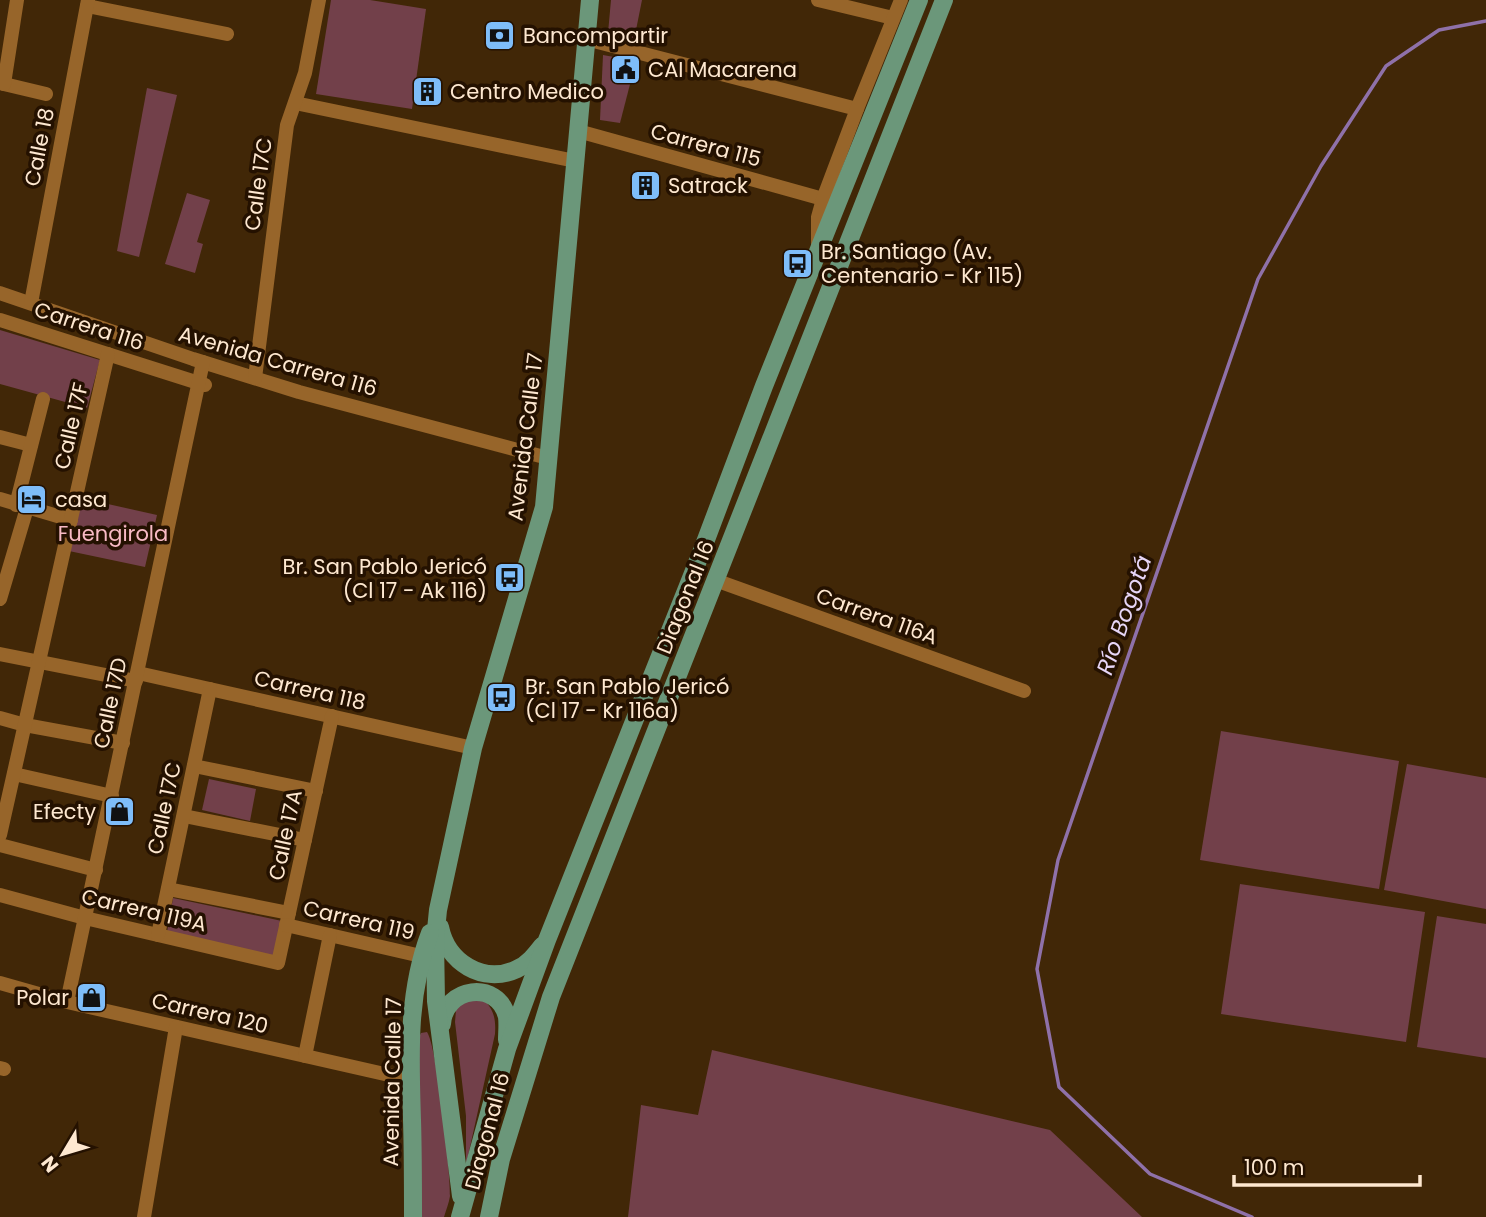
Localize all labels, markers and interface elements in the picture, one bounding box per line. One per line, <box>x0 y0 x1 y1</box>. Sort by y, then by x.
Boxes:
bank icon: Bancompartir <box>483 18 517 52</box>
place label: Bancompartir <box>523 21 668 50</box>
public building icon: CAI Macarena <box>608 52 642 86</box>
place label: CAI Macarena <box>648 55 797 84</box>
building icon: Centro Medico <box>410 74 444 108</box>
place label: Centro Medico <box>450 77 604 106</box>
street label: Calle 18 <box>17 105 61 189</box>
street label: Carrera 115 <box>647 116 765 174</box>
street label: Calle 17C <box>237 136 279 232</box>
building icon: Satrack <box>628 168 662 202</box>
place label: Satrack <box>668 171 748 200</box>
place label: Br. Santiago (Av. Centenario - Kr 115) <box>821 237 1023 290</box>
bus stop icon: Br. Santiago (Av. Centenario - Kr 115) <box>781 246 815 280</box>
street label: Carrera 116 <box>31 295 147 357</box>
street label: Avenida Carrera 116 <box>175 319 381 403</box>
street label: Avenida Calle 17 <box>500 351 550 523</box>
street label: Calle 17F <box>47 380 95 472</box>
hotel icon: casa <box>15 482 49 516</box>
place label: casa <box>55 485 107 514</box>
park label: Fuengirola <box>58 519 168 548</box>
street label: Diagonal 16 <box>649 536 721 658</box>
water label: Río Bogotá <box>1089 551 1159 679</box>
place label: Br. San Pablo Jericó (Cl 17 - Ak 116) <box>283 552 487 605</box>
bus stop icon: Br. San Pablo Jericó (Cl 17 - Ak 116) <box>493 561 527 595</box>
street label: Carrera 116A <box>812 581 942 651</box>
street label: Calle 17D <box>86 655 134 751</box>
street label: Carrera 118 <box>251 663 369 717</box>
place label: Br. San Pablo Jericó (Cl 17 - Kr 116a) <box>525 672 729 725</box>
bus stop icon: Br. San Pablo Jericó (Cl 17 - Kr 116a) <box>485 681 519 715</box>
street label: Calle 17C <box>140 759 188 857</box>
street label: Calle 17A <box>261 787 309 883</box>
shop icon: Efecty <box>102 794 136 828</box>
place label: Efecty <box>33 797 96 826</box>
street label: Carrera 119A <box>79 882 209 938</box>
street label: Carrera 119 <box>300 893 418 947</box>
shop icon: Polar <box>75 980 109 1014</box>
place label: Polar <box>16 983 69 1012</box>
street label: Carrera 120 <box>149 986 271 1040</box>
street label: Avenida Calle 17 <box>376 997 408 1167</box>
street label: Diagonal 16 <box>457 1069 517 1193</box>
north arrow <box>28 1119 98 1189</box>
scale bar <box>1234 1144 1420 1188</box>
text: N <box>35 1150 65 1178</box>
text: 100 m <box>1244 1153 1304 1182</box>

